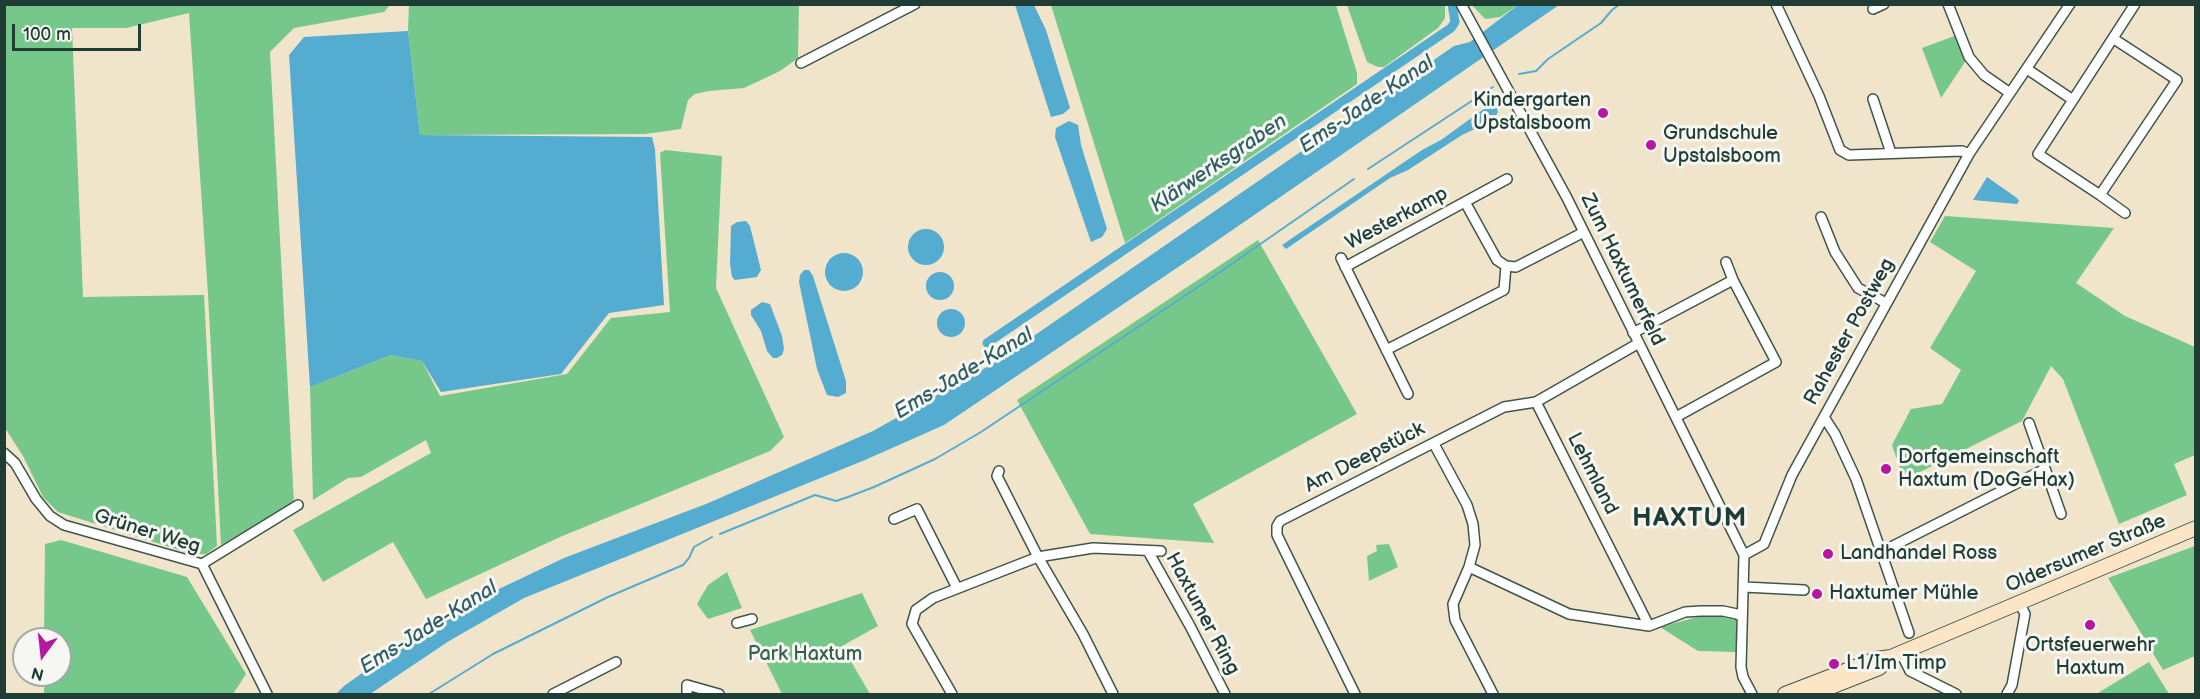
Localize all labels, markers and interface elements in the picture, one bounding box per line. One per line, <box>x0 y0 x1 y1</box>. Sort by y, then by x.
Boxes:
scale bar <box>15 12 144 50</box>
text: 100 m <box>23 24 71 45</box>
water label: Ems-Jade-Kanal <box>1295 51 1439 159</box>
place label: Kindergarten Upstalsboom <box>1473 89 1591 136</box>
marker: Kindergarten Upstalsboom <box>1596 106 1610 120</box>
water label: Klärwerksgraben <box>1146 109 1292 219</box>
place label: Grundschule Upstalsboom <box>1663 122 1781 169</box>
marker: Grundschule Upstalsboom <box>1644 138 1658 152</box>
street label: Westerkamp <box>1342 182 1452 256</box>
street label: Zum Haxtumerfeld <box>1575 190 1669 350</box>
street label: Rahester Postweg <box>1800 254 1900 410</box>
water label: Ems-Jade-Kanal <box>890 323 1038 425</box>
street label: Am Deepstück <box>1301 417 1429 499</box>
street label: Lehmland <box>1561 429 1623 519</box>
place label: Dorfgemeinschaft Haxtum (DoGeHax) <box>1898 446 2075 493</box>
marker: Dorfgemeinschaft Haxtum (DoGeHax) <box>1879 462 1893 476</box>
district label: HAXTUM <box>1632 503 1748 535</box>
street label: Grüner Weg <box>91 504 203 560</box>
street label: Oldersumer Straße <box>2002 509 2170 599</box>
place label: Landhandel Ross <box>1840 542 1997 566</box>
marker: Landhandel Ross <box>1821 547 1835 561</box>
street label: Haxtumer Ring <box>1160 549 1244 679</box>
water label: Ems-Jade-Kanal <box>356 576 502 680</box>
place label: Haxtumer Mühle <box>1829 582 1978 606</box>
marker: Haxtumer Mühle <box>1810 587 1824 601</box>
marker: Ortsfeuerwehr Haxtum <box>2083 618 2097 632</box>
north arrow <box>12 627 72 687</box>
place label: Ortsfeuerwehr Haxtum <box>2025 634 2155 681</box>
park label: Park Haxtum <box>748 643 862 667</box>
place label: L1/Im Timp <box>1846 652 1946 676</box>
marker: L1/Im Timp <box>1827 657 1841 671</box>
text: N <box>29 662 46 684</box>

